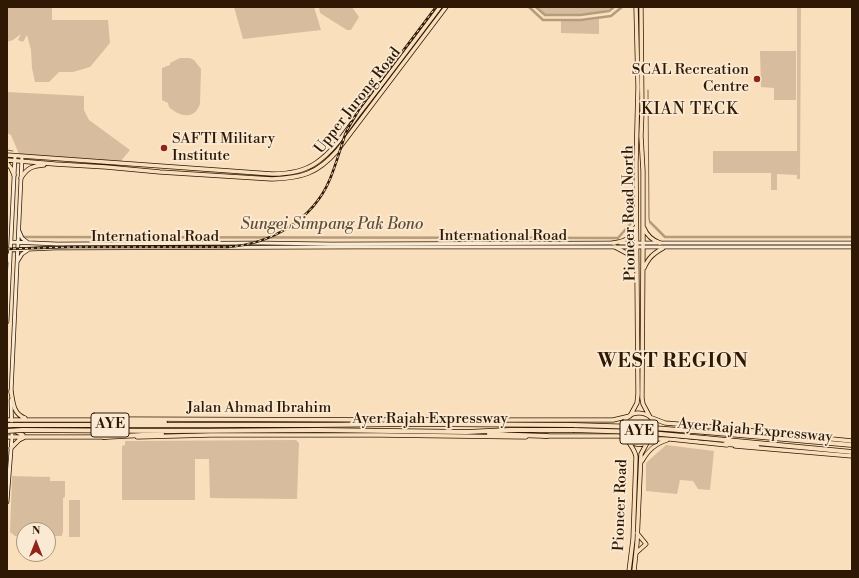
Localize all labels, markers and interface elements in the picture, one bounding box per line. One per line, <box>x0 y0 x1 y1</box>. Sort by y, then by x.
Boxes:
street label: Upper Jurong Road <box>311 44 405 158</box>
place label: SCAL Recreation Centre <box>632 61 749 96</box>
marker: SCAL Recreation Centre <box>752 74 762 84</box>
district label: KIAN TECK <box>641 100 739 120</box>
place label: SAFTI Military Institute <box>172 130 275 165</box>
marker: SAFTI Military Institute <box>159 143 169 153</box>
street label: Pioneer Road North <box>620 145 640 281</box>
water label: Sungei Simpang Pak Bono <box>241 215 423 235</box>
street label: International Road <box>439 227 567 245</box>
street label: International Road <box>91 228 219 246</box>
district label: WEST REGION <box>597 351 749 373</box>
street label: Jalan Ahmad Ibrahim <box>187 399 331 417</box>
street label: Ayer Rajah Expressway <box>352 410 508 428</box>
road number: AYE <box>91 413 129 437</box>
street label: Ayer Rajah Expressway <box>677 415 833 447</box>
road number: AYE <box>620 420 658 444</box>
street label: Pioneer Road <box>610 459 632 551</box>
north arrow <box>16 522 56 562</box>
text: N <box>32 524 40 538</box>

